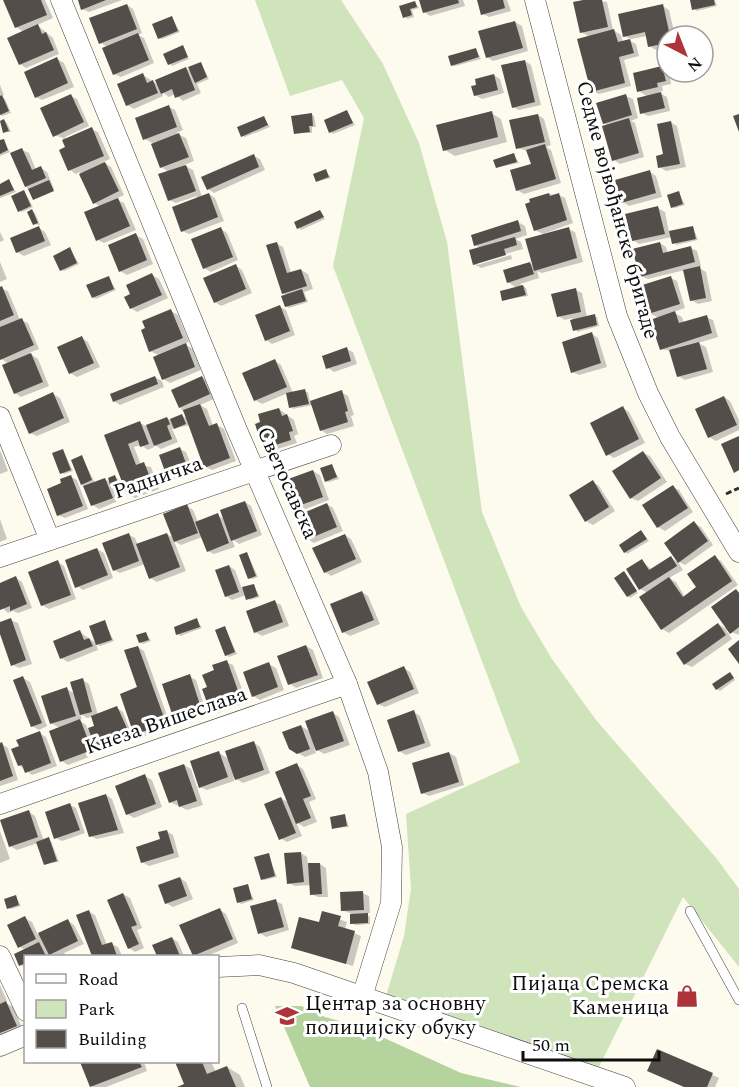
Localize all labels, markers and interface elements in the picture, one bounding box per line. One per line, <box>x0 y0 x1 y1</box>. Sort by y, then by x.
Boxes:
north arrow <box>655 24 715 84</box>
text: N <box>681 51 707 78</box>
street label: Седме војвођанске бригаде <box>567 77 667 343</box>
street label: Светосавска <box>248 422 326 545</box>
street label: Радничка <box>109 448 208 508</box>
street label: Кнеза Вишеслава <box>81 678 252 764</box>
legend <box>24 955 219 1063</box>
text: Road <box>78 966 119 993</box>
place label: Пијаца Сремска Каменица <box>511 968 670 1024</box>
shop icon: Пијаца Сремска Каменица <box>674 983 700 1009</box>
place label: Центар за основну полицијску обуку <box>305 988 486 1044</box>
text: Park <box>78 996 115 1023</box>
school or university icon: Центар за основну полицијску обуку <box>274 1003 300 1029</box>
scale bar <box>523 1024 660 1062</box>
text: Building <box>78 1026 147 1053</box>
text: 50 m <box>532 1032 570 1059</box>

